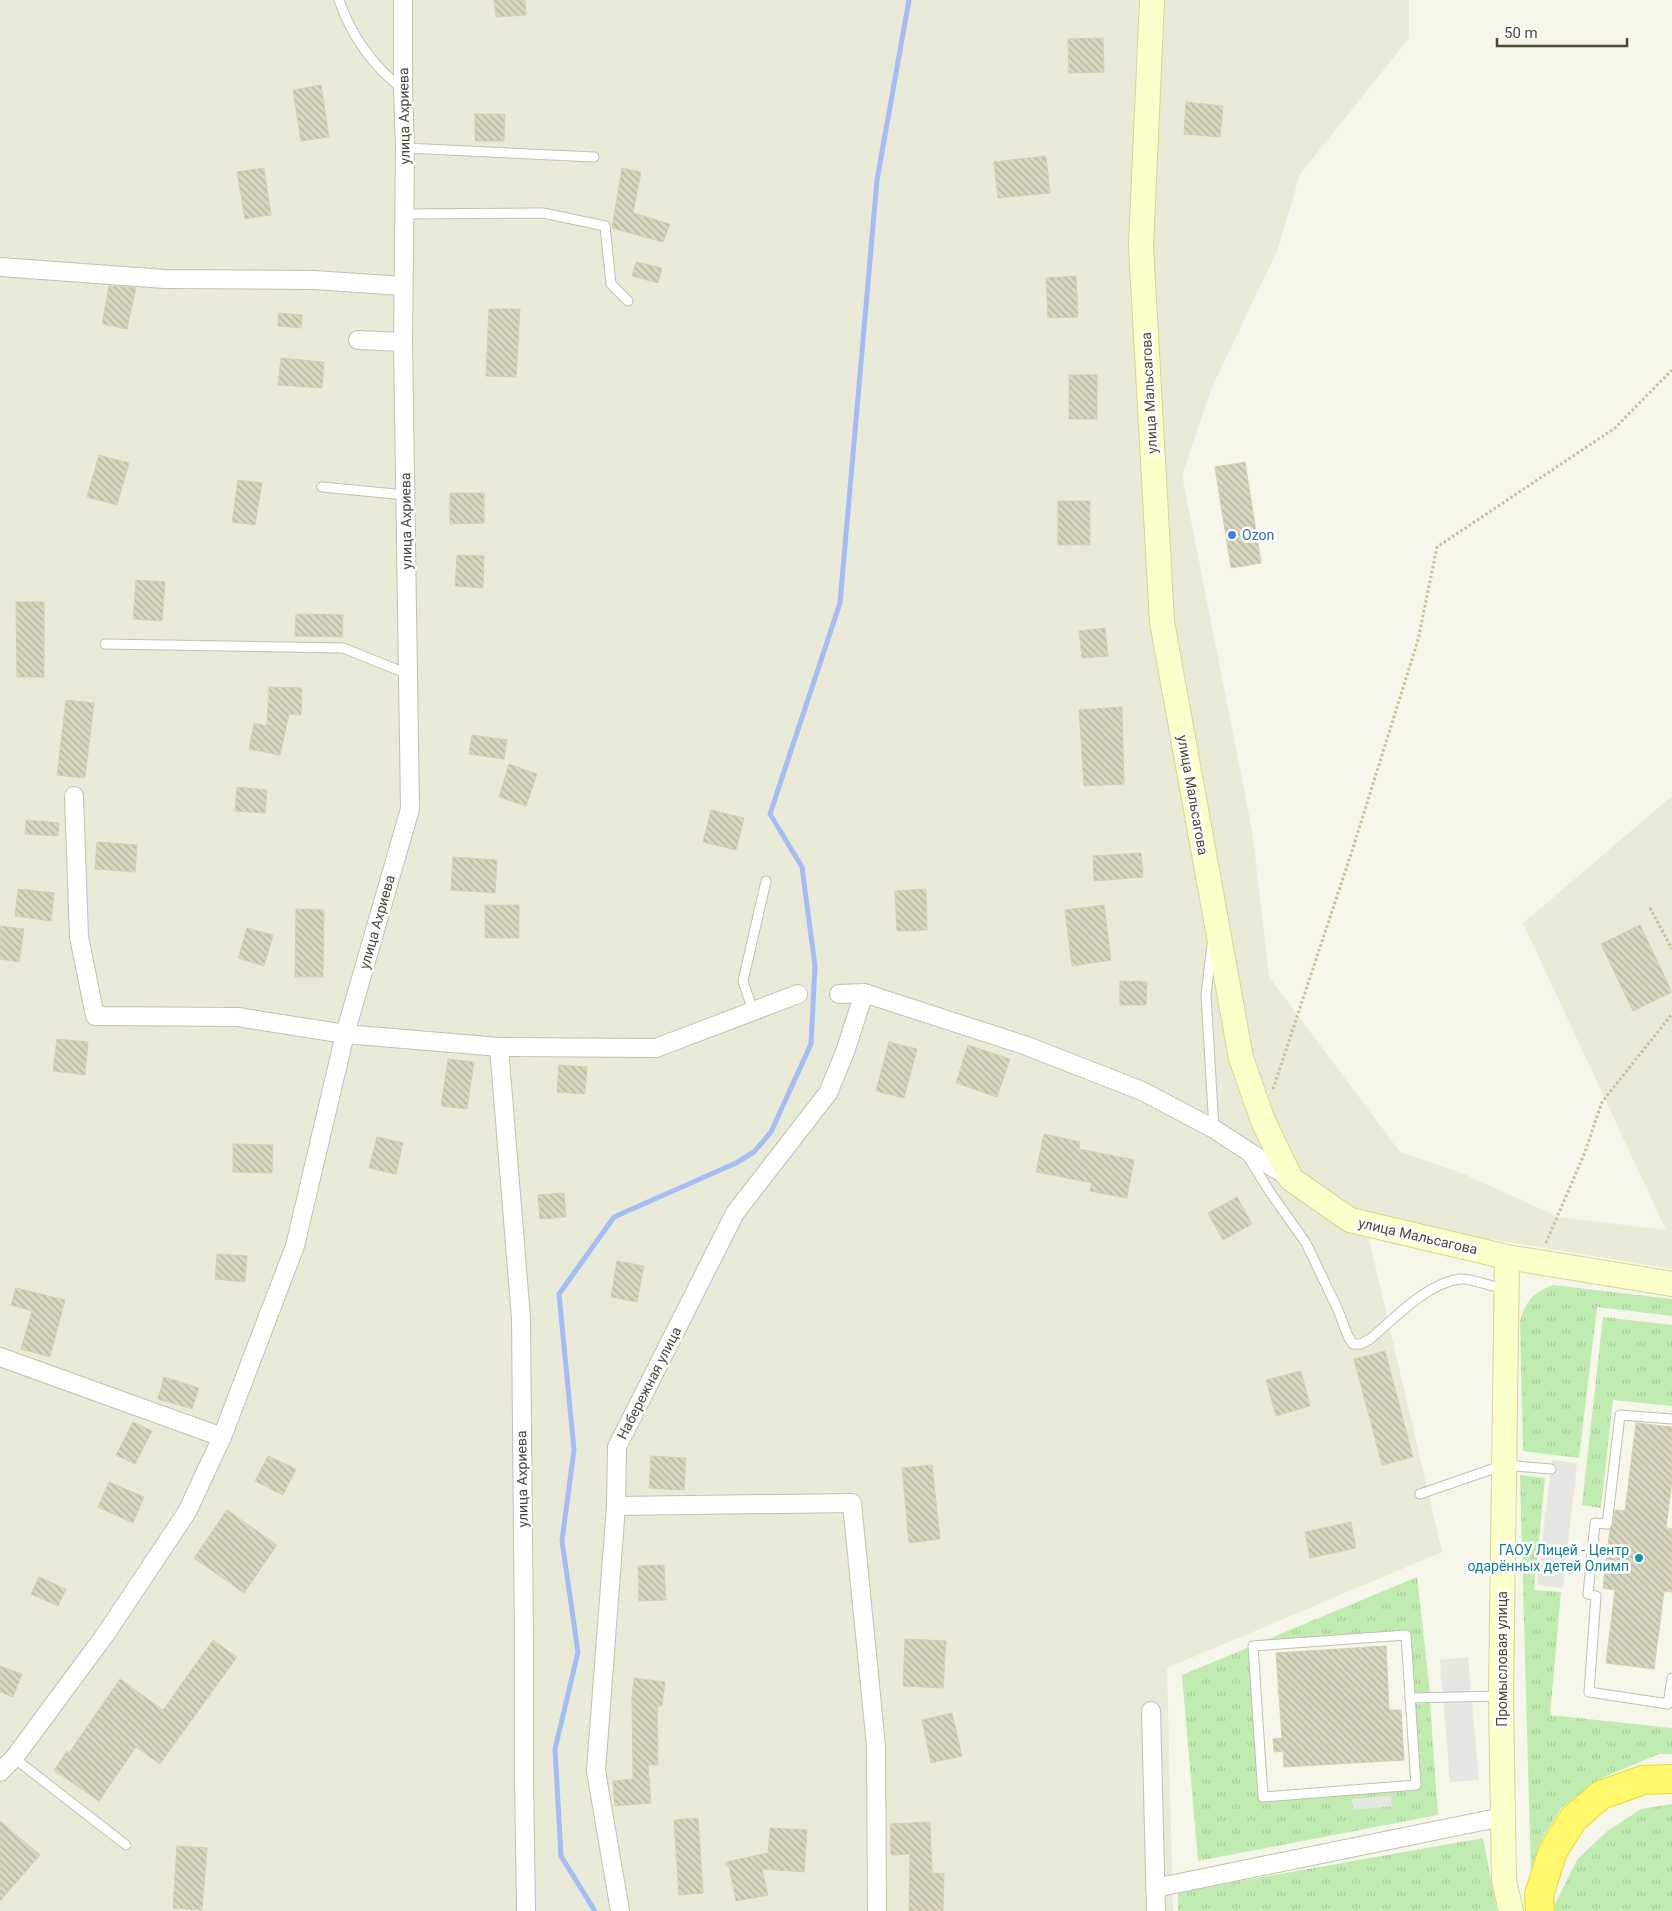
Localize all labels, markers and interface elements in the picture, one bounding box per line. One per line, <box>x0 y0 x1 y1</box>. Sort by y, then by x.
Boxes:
scale bar <box>1497 15 1627 47</box>
text: 50 m <box>1504 24 1538 42</box>
street label: улица Ахриева <box>395 67 413 165</box>
street label: улица Мальсагова <box>1138 332 1160 454</box>
street label: улица Ахриева <box>397 472 415 570</box>
place label: Ozon <box>1242 527 1274 543</box>
marker: Ozon <box>1226 529 1238 541</box>
street label: улица Мальсагова <box>1175 734 1211 856</box>
street label: улица Ахриева <box>356 873 398 971</box>
street label: улица Мальсагова <box>1357 1215 1479 1257</box>
street label: Набережная улица <box>614 1324 684 1442</box>
street label: улица Ахриева <box>513 1430 531 1528</box>
place label: ГАОУ Лицей - Центр одарённых детей Олимп <box>1467 1542 1629 1574</box>
marker: ГАОУ Лицей - Центр одарённых детей Олимп <box>1633 1552 1645 1564</box>
street label: Промысловая улица <box>1494 1591 1510 1727</box>

